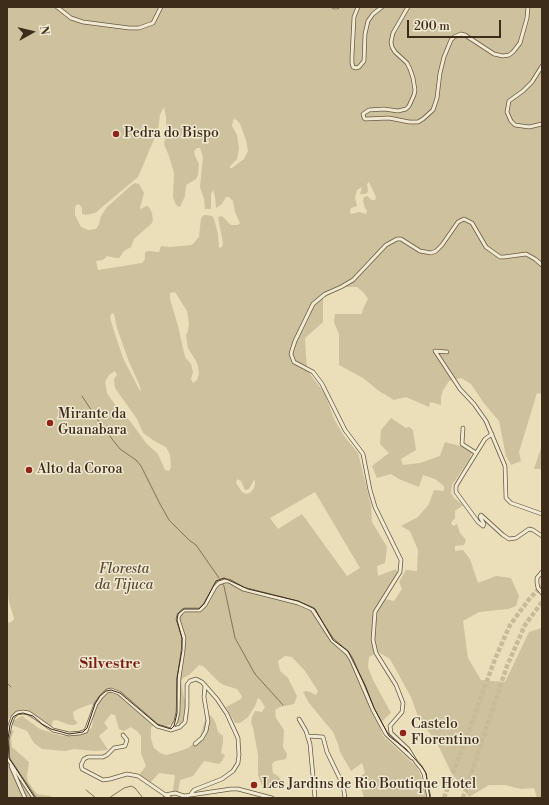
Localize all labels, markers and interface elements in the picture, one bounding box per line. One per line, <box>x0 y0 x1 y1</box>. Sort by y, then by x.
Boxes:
north arrow <box>12 12 52 52</box>
scale bar <box>409 12 503 38</box>
text: 200 m <box>414 19 450 34</box>
text: N <box>36 25 51 36</box>
place label: Pedra do Bispo <box>124 126 219 142</box>
marker: Pedra do Bispo <box>111 129 121 139</box>
place label: Mirante da Guanabara <box>58 407 127 440</box>
marker: Mirante da Guanabara <box>45 418 55 428</box>
place label: Alto da Coroa <box>37 462 123 478</box>
marker: Alto da Coroa <box>24 465 34 475</box>
park label: Floresta da Tijuca <box>95 562 153 594</box>
district label: Silvestre <box>80 655 140 673</box>
place label: Castelo Florentino <box>411 717 479 750</box>
marker: Castelo Florentino <box>398 728 408 738</box>
place label: Les Jardins de Rio Boutique Hotel <box>262 777 476 793</box>
marker: Les Jardins de Rio Boutique Hotel <box>249 780 259 790</box>

